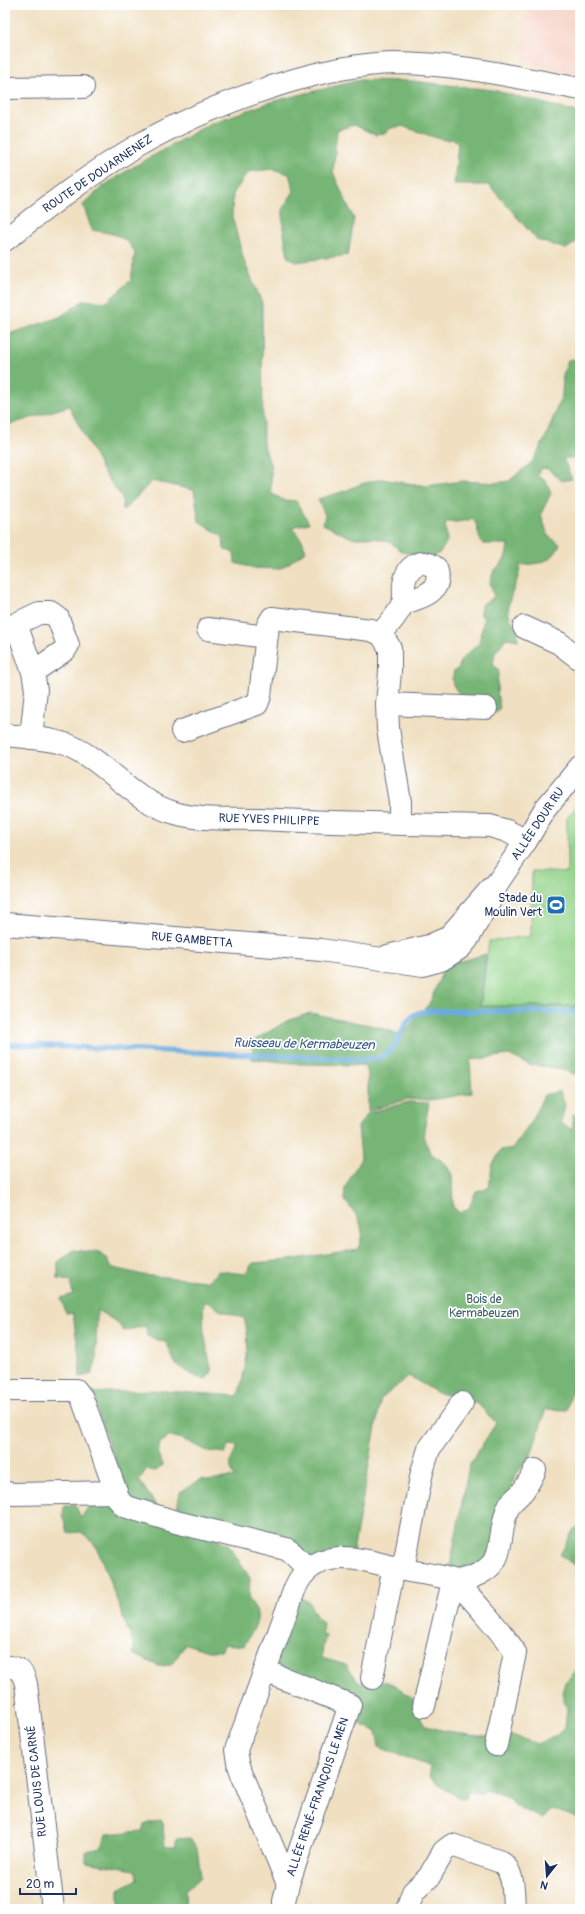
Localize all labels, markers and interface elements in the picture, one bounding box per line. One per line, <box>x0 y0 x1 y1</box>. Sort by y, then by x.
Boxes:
street label: ROUTE DE DOUARNENEZ <box>40 132 156 216</box>
street label: ALLÉE DOUR RU <box>507 784 568 863</box>
street label: RUE YVES PHILIPPE <box>218 811 320 829</box>
place label: Stade du Moulin Vert <box>484 891 542 920</box>
sports icon: Stade du Moulin Vert <box>545 894 567 916</box>
street label: RUE GAMBETTA <box>151 929 234 951</box>
water label: Ruisseau de Kermabeuzen <box>233 1035 375 1053</box>
park label: Bois de Kermabeuzen <box>449 1292 519 1321</box>
street label: ALLÉE RENÉ-FRANÇOIS LE MEN <box>283 1715 352 1879</box>
street label: RUE LOUIS DE CARNÉ <box>23 1724 50 1838</box>
north arrow <box>527 1856 567 1896</box>
scale bar <box>20 1870 76 1896</box>
text: 20 m <box>26 1877 55 1892</box>
text: N <box>538 1878 550 1892</box>

